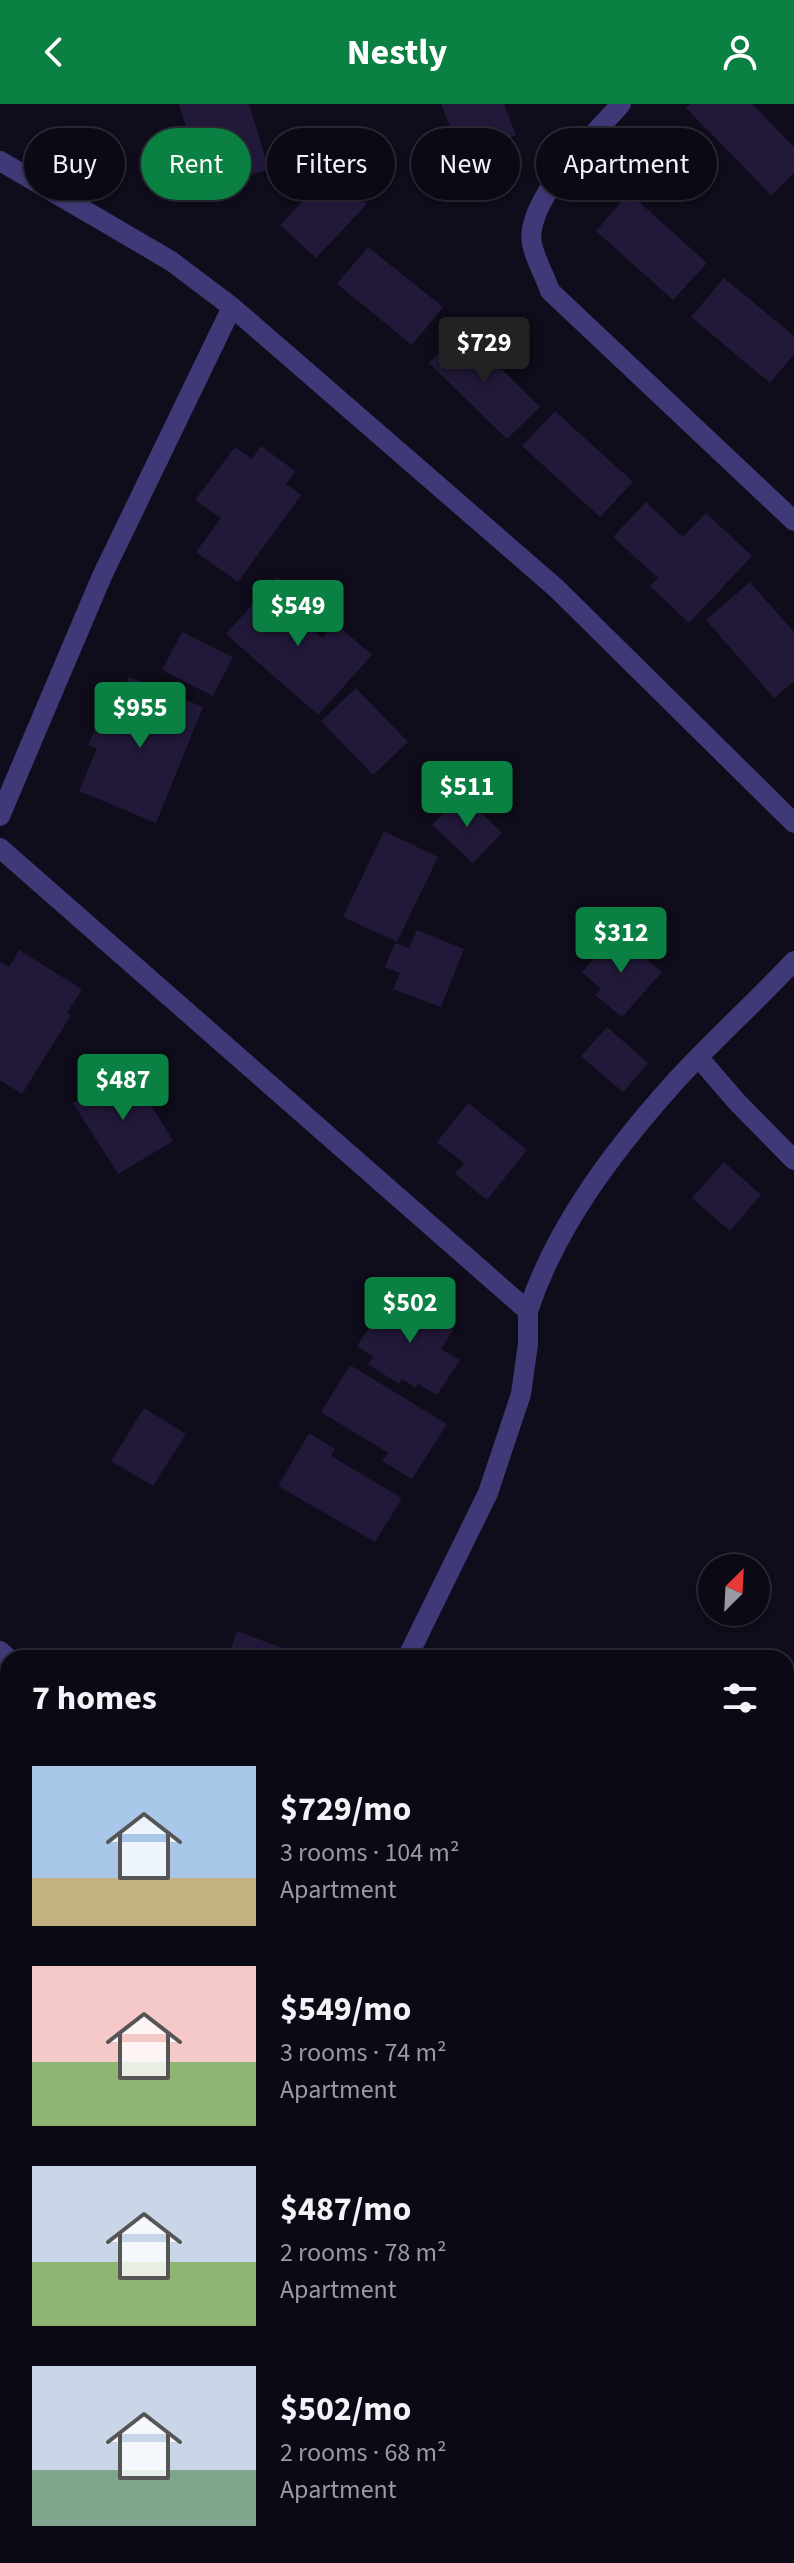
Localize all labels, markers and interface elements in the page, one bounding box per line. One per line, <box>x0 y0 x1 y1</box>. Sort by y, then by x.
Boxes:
text: Nestly <box>347 27 447 78</box>
icon: back <box>32 30 76 74</box>
icon: person <box>718 30 762 74</box>
chip: Buy <box>24 128 125 200</box>
chip: Rent <box>141 128 251 200</box>
chip: Filters <box>267 128 395 200</box>
chip: New <box>411 128 520 200</box>
chip: Apartment <box>536 128 717 200</box>
pin: $729 <box>437 317 531 385</box>
text: $729 <box>457 324 511 361</box>
pin: $549 <box>251 580 345 648</box>
text: $549 <box>271 587 325 624</box>
pin: $955 <box>93 682 187 750</box>
text: $955 <box>113 689 167 726</box>
pin: $511 <box>420 761 514 829</box>
text: $511 <box>440 768 494 805</box>
pin: $312 <box>574 907 668 975</box>
text: $312 <box>594 914 648 951</box>
pin: $487 <box>76 1054 170 1122</box>
text: $487 <box>96 1061 150 1098</box>
pin: $502 <box>363 1277 457 1345</box>
text: $502 <box>383 1284 437 1321</box>
north arrow <box>698 1554 770 1626</box>
map controls <box>698 1554 770 1626</box>
text: 7 homes <box>32 1674 157 1723</box>
icon: filters <box>718 1676 762 1720</box>
text: $729/mo <box>280 1785 411 1834</box>
icon: home <box>96 1798 192 1894</box>
text: 3 rooms · 104 m² <box>280 1834 459 1871</box>
text: Apartment <box>280 1871 397 1908</box>
text: $549/mo <box>280 1985 411 2034</box>
icon: home <box>96 1998 192 2094</box>
text: 3 rooms · 74 m² <box>280 2034 447 2071</box>
text: Apartment <box>280 2071 397 2108</box>
text: $487/mo <box>280 2185 411 2234</box>
icon: home <box>96 2198 192 2294</box>
text: 2 rooms · 78 m² <box>280 2234 447 2271</box>
text: Apartment <box>280 2271 397 2308</box>
text: $502/mo <box>280 2385 411 2434</box>
icon: home <box>96 2398 192 2494</box>
text: 2 rooms · 68 m² <box>280 2434 447 2471</box>
text: Apartment <box>280 2471 397 2508</box>

